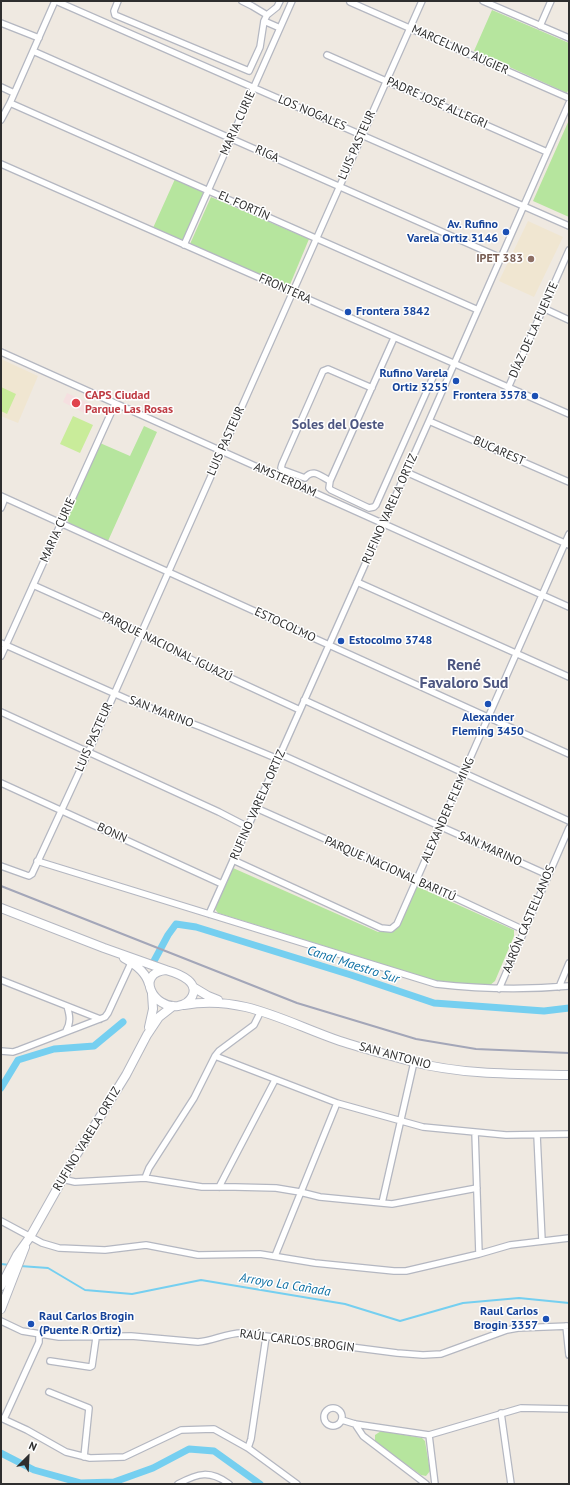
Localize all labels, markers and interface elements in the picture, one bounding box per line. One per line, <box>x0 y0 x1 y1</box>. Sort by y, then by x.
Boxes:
street label: MARCELINO AUGIER <box>409 22 511 78</box>
street label: PADRE JOSÉ ALLEGRI <box>384 74 490 132</box>
street label: MARIA CURIE <box>217 89 259 157</box>
street label: LOS NOGALES <box>276 92 348 134</box>
street label: LUIS PASTEUR <box>335 108 379 182</box>
street label: RIGA <box>253 142 281 166</box>
street label: EL FORTÍN <box>216 188 272 224</box>
place label: Av. Rufino Varela Ortiz 3146 <box>407 218 498 246</box>
marker: Av. Rufino Varela Ortiz 3146 <box>501 227 511 237</box>
place label: IPET 383 <box>476 252 523 266</box>
marker: IPET 383 <box>526 254 536 264</box>
street label: FRONTERA <box>256 271 314 307</box>
street label: DÍAZ DE LA FUENTE <box>506 280 562 380</box>
place label: Frontera 3842 <box>356 305 430 319</box>
marker: Frontera 3842 <box>343 307 353 317</box>
place label: Rufino Varela Ortiz 3255 <box>379 367 448 395</box>
marker: Rufino Varela Ortiz 3255 <box>451 376 461 386</box>
place label: CAPS Ciudad Parque Las Rosas <box>85 389 173 417</box>
place label: Frontera 3578 <box>453 389 527 403</box>
marker: Frontera 3578 <box>530 391 540 401</box>
marker: CAPS Ciudad Parque Las Rosas <box>70 397 82 409</box>
street label: LUIS PASTEUR <box>204 404 248 478</box>
district label: Soles del Oeste <box>292 417 384 433</box>
street label: BUCAREST <box>471 433 527 469</box>
street label: RUFINO VARELA ORTIZ <box>359 452 421 566</box>
street label: AMSTERDAM <box>251 460 319 500</box>
street label: MARIA CURIE <box>37 496 79 564</box>
street label: ESTOCOLMO <box>252 605 318 645</box>
street label: PARQUE NACIONAL IGUAZÚ <box>100 609 234 685</box>
place label: Estocolmo 3748 <box>349 634 432 648</box>
marker: Estocolmo 3748 <box>336 636 346 646</box>
district label: René Favaloro Sud <box>420 655 508 693</box>
street label: SAN MARINO <box>127 693 195 731</box>
marker: Alexander Fleming 3450 <box>483 699 493 709</box>
street label: LUIS PASTEUR <box>72 700 116 774</box>
place label: Alexander Fleming 3450 <box>452 711 524 739</box>
street label: RUFINO VARELA ORTIZ <box>227 748 289 862</box>
street label: ALEXANDER FLEMING <box>418 755 478 865</box>
street label: BONN <box>95 820 129 846</box>
street label: SAN MARINO <box>456 829 524 869</box>
street label: PARQUE NACIONAL BARITÚ <box>322 833 458 905</box>
street label: AARÓN CASTELLANOS <box>500 863 558 975</box>
water label: Canal Maestro Sur <box>305 943 401 987</box>
street label: SAN ANTONIO <box>357 1039 433 1073</box>
street label: RUFINO VARELA ORTIZ <box>50 1084 124 1194</box>
water label: Arroyo La Cañada <box>238 1270 332 1300</box>
place label: Raul Carlos Brogin 3357 <box>474 1305 538 1333</box>
place label: Raul Carlos Brogin (Puente R Ortiz) <box>39 1310 134 1338</box>
marker: Raul Carlos Brogin 3357 <box>541 1314 551 1324</box>
marker: Raul Carlos Brogin (Puente R Ortiz) <box>26 1319 36 1329</box>
street label: RAÚL CARLOS BROGIN <box>239 1327 355 1355</box>
north arrow <box>8 1437 48 1477</box>
text: N <box>27 1438 39 1454</box>

